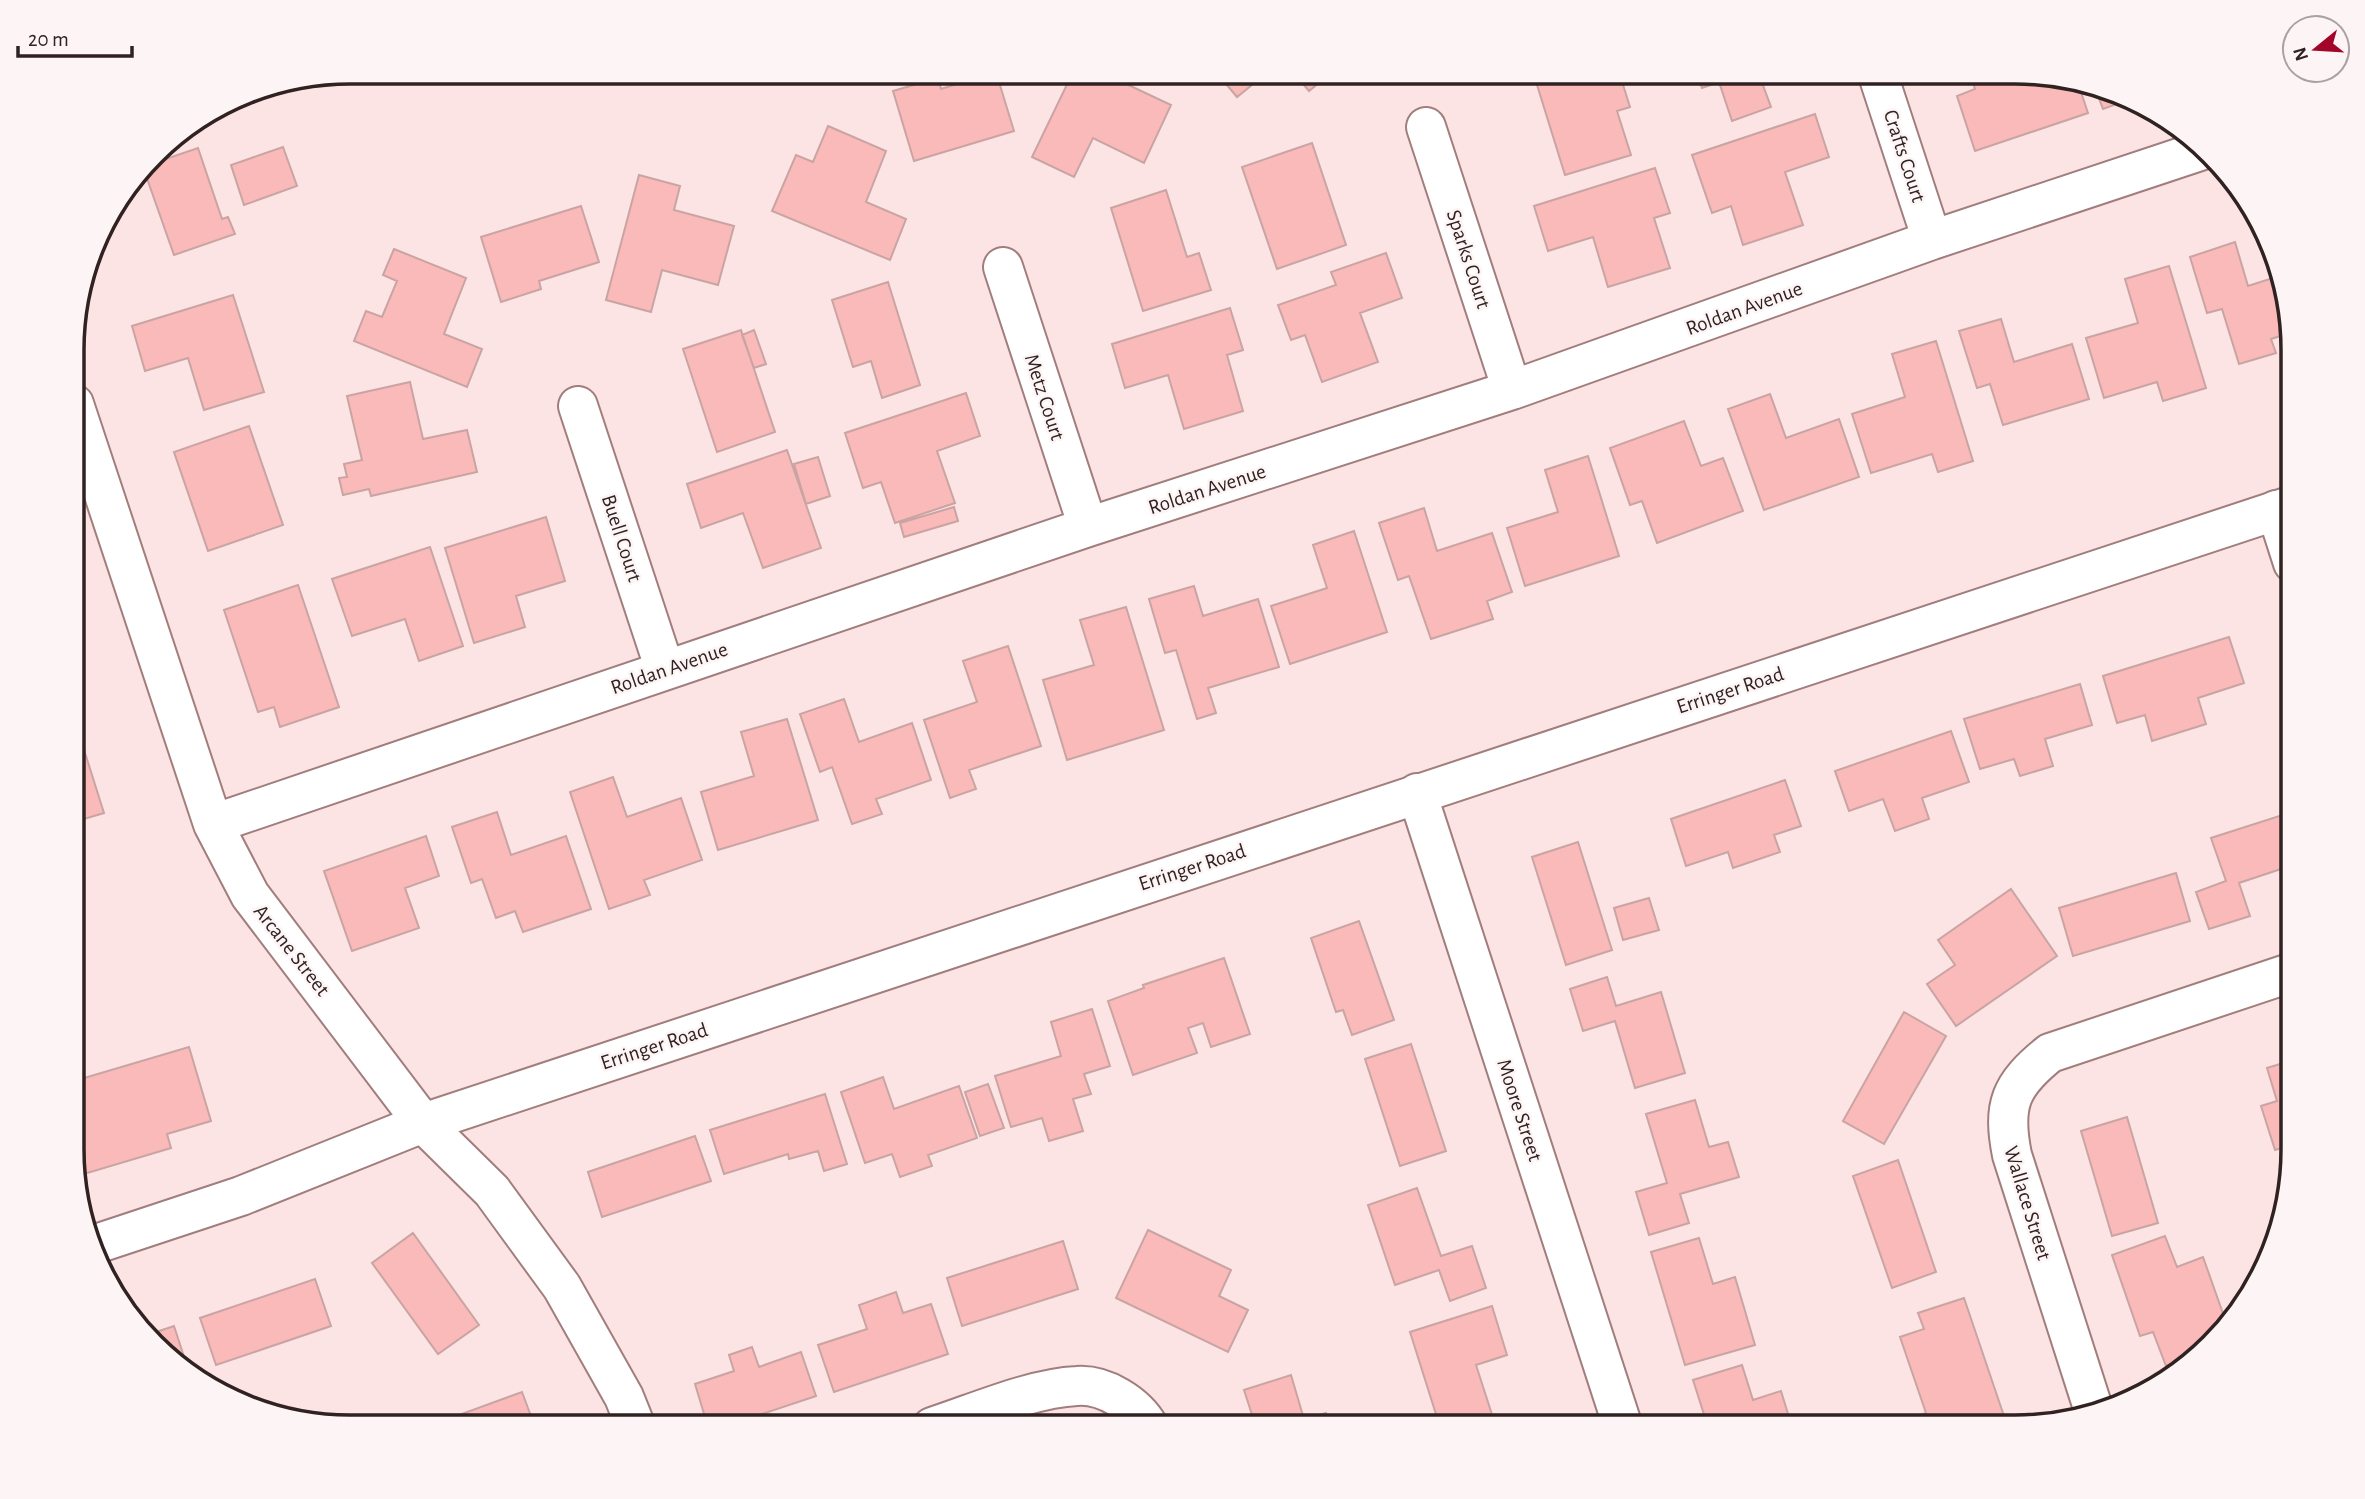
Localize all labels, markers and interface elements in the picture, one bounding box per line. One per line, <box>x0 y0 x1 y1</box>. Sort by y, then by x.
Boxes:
scale bar <box>18 14 131 58</box>
north arrow <box>2281 14 2351 84</box>
text: 20 m <box>28 29 69 50</box>
text: N <box>2290 45 2312 63</box>
street label: Crafts Court <box>1880 107 1929 205</box>
street label: Sparks Court <box>1443 207 1494 311</box>
street label: Roldan Avenue <box>1683 278 1805 339</box>
street label: Metz Court <box>1021 351 1068 443</box>
street label: Roldan Avenue <box>1146 461 1269 518</box>
street label: Buell Court <box>598 492 646 585</box>
street label: Roldan Avenue <box>608 639 730 698</box>
street label: Erringer Road <box>1674 663 1786 718</box>
street label: Erringer Road <box>1136 840 1248 895</box>
street label: Arcane Street <box>250 901 334 1000</box>
street label: Erringer Road <box>598 1019 710 1074</box>
street label: Moore Street <box>1493 1057 1546 1164</box>
street label: Wallace Street <box>2000 1144 2055 1263</box>

